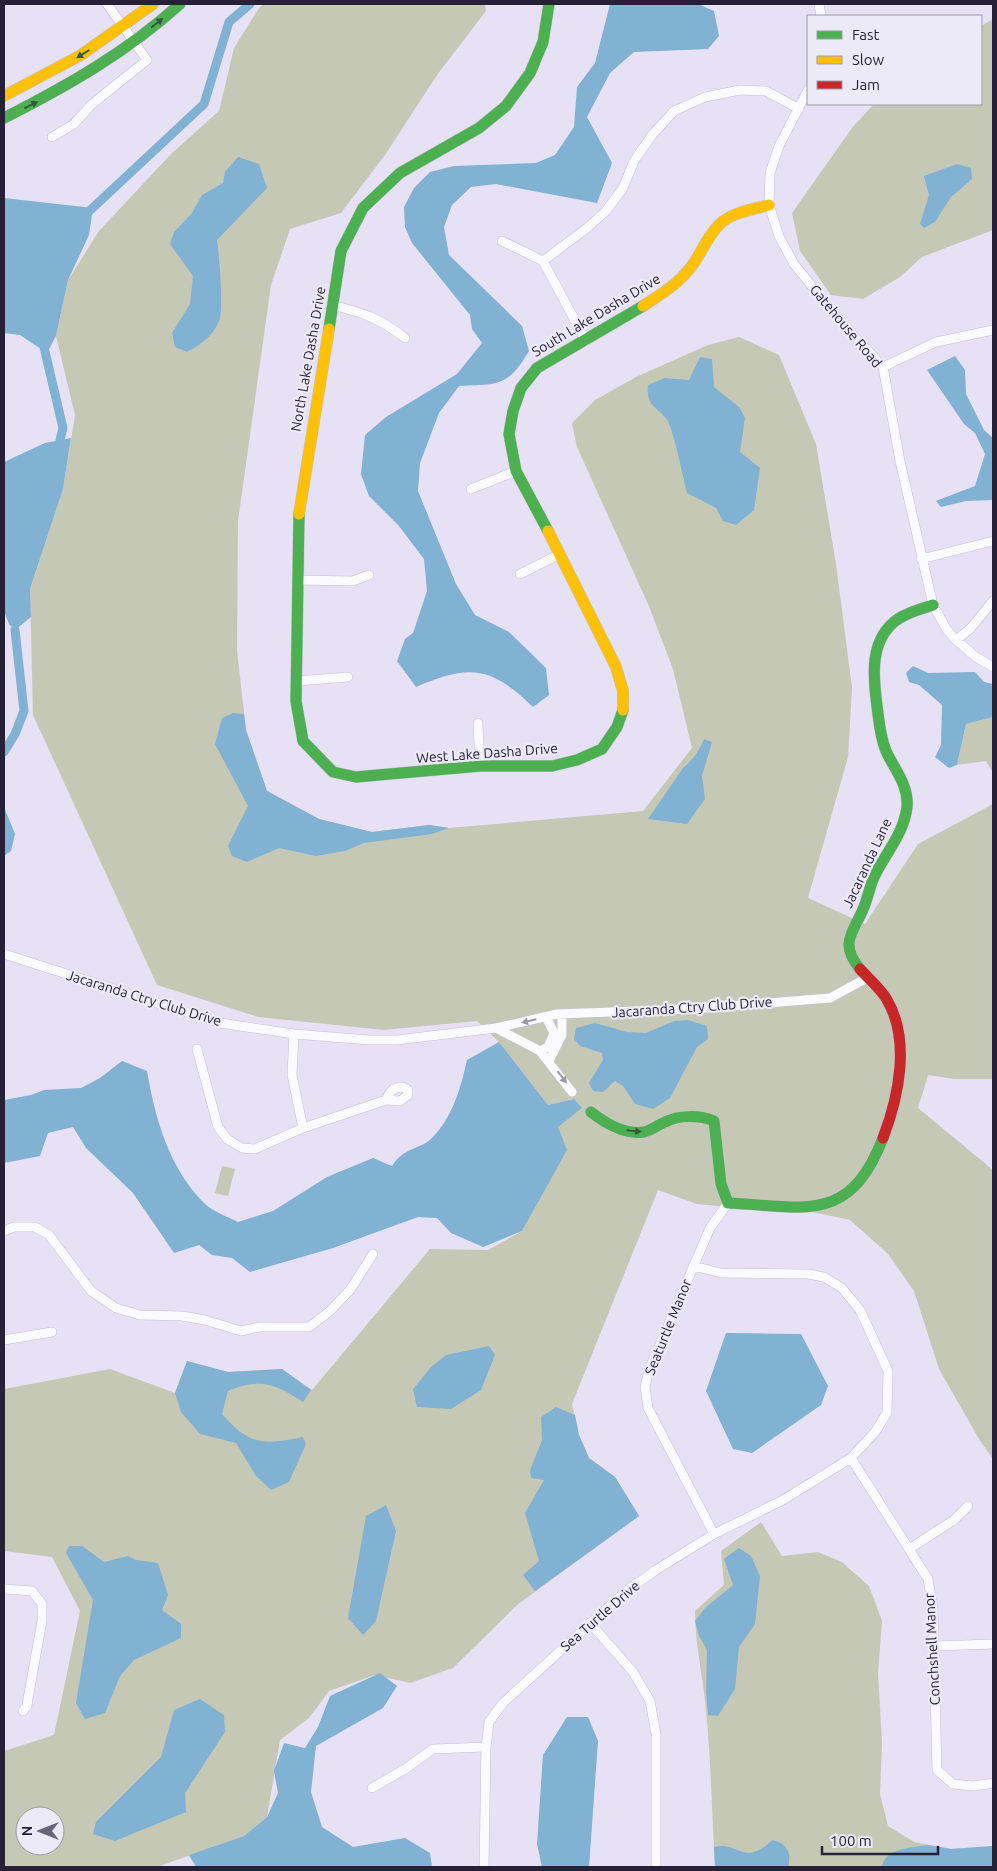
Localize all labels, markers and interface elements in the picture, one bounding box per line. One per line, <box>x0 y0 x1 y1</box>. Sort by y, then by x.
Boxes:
legend <box>807 15 982 105</box>
one-way arrow <box>150 18 163 29</box>
text: Fast <box>852 26 880 43</box>
one-way arrow <box>77 49 90 59</box>
text: Slow <box>852 51 885 68</box>
text: Jam <box>852 76 880 93</box>
one-way arrow <box>23 100 38 109</box>
street label: South Lake Dasha Drive <box>529 270 663 360</box>
street label: Gatehouse Road <box>807 281 885 371</box>
street label: North Lake Dasha Drive <box>287 285 329 433</box>
street label: West Lake Dasha Drive <box>416 740 558 766</box>
street label: Jacaranda Lane <box>839 816 895 910</box>
street label: Jacaranda Ctry Club Drive <box>65 967 223 1029</box>
street label: Jacaranda Ctry Club Drive <box>611 993 773 1021</box>
one-way arrow <box>521 1017 536 1025</box>
one-way arrow <box>557 1071 567 1084</box>
one-way arrow <box>626 1127 642 1135</box>
street label: Seaturtle Manor <box>641 1276 695 1377</box>
street label: Sea Turtle Drive <box>557 1577 643 1655</box>
street label: Conchshell Manor <box>921 1592 943 1706</box>
north arrow <box>15 1806 65 1856</box>
scale bar <box>822 1824 938 1856</box>
text: N <box>19 1826 35 1836</box>
text: 100 m <box>830 1832 872 1849</box>

